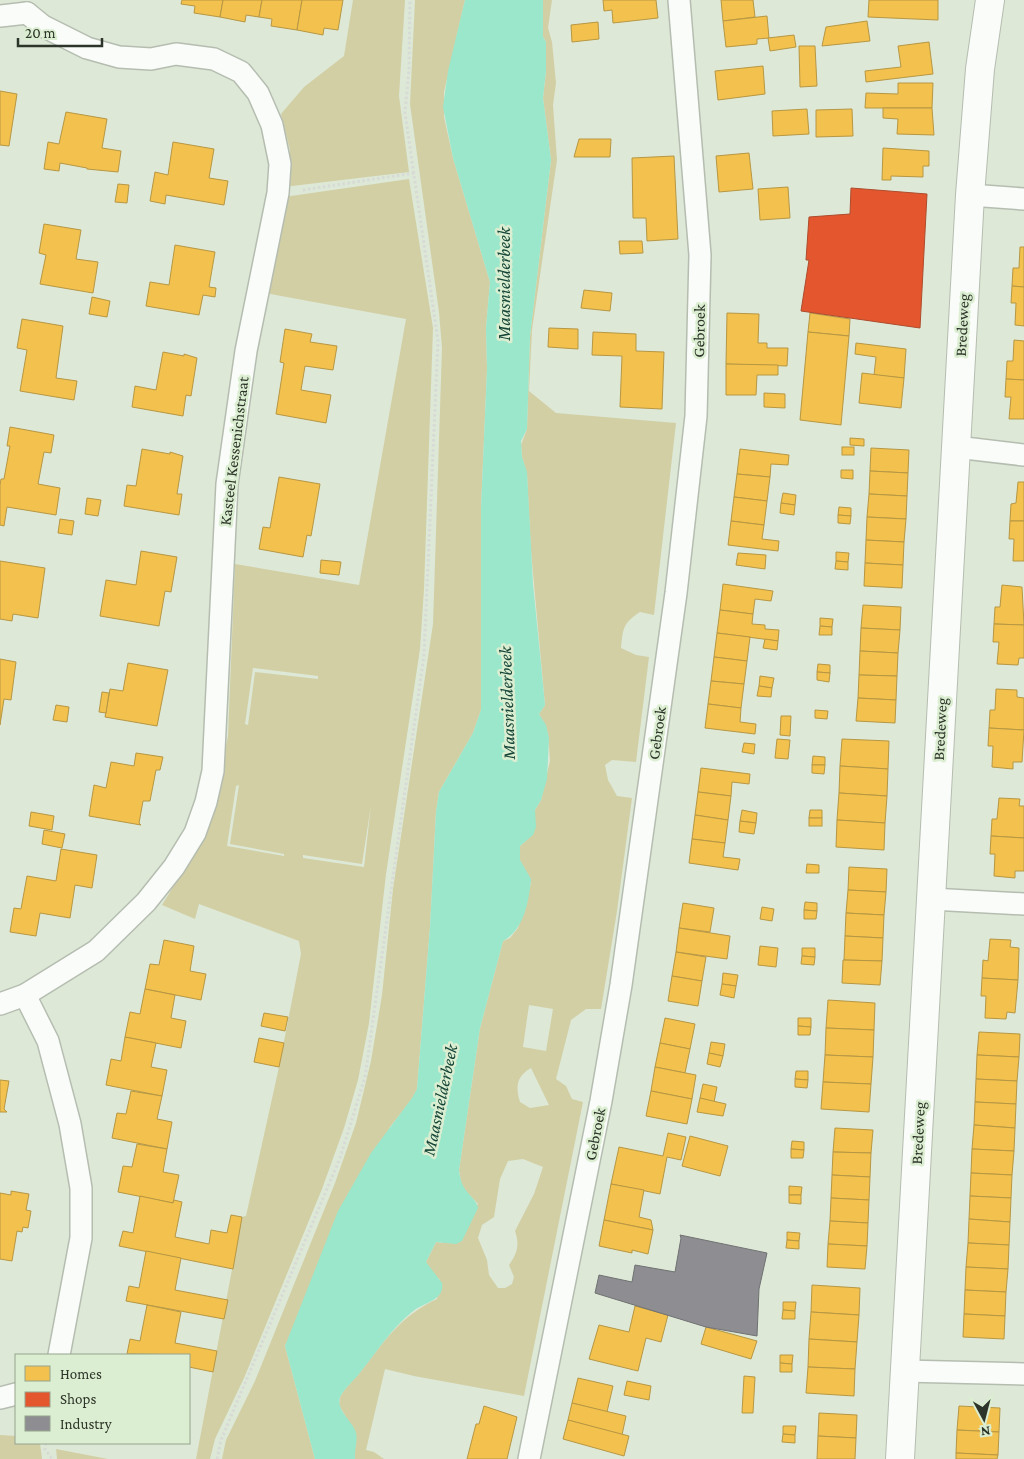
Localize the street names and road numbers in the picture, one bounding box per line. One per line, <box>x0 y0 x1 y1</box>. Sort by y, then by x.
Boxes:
street label: Bredeweg <box>952 293 973 357</box>
street label: Gebroek <box>690 304 708 358</box>
street label: Kasteel Kessenichstraat <box>216 375 252 526</box>
street label: Bredeweg <box>930 697 951 761</box>
street label: Gebroek <box>645 705 669 761</box>
street label: Bredeweg <box>908 1101 929 1165</box>
street label: Gebroek <box>582 1106 608 1162</box>

